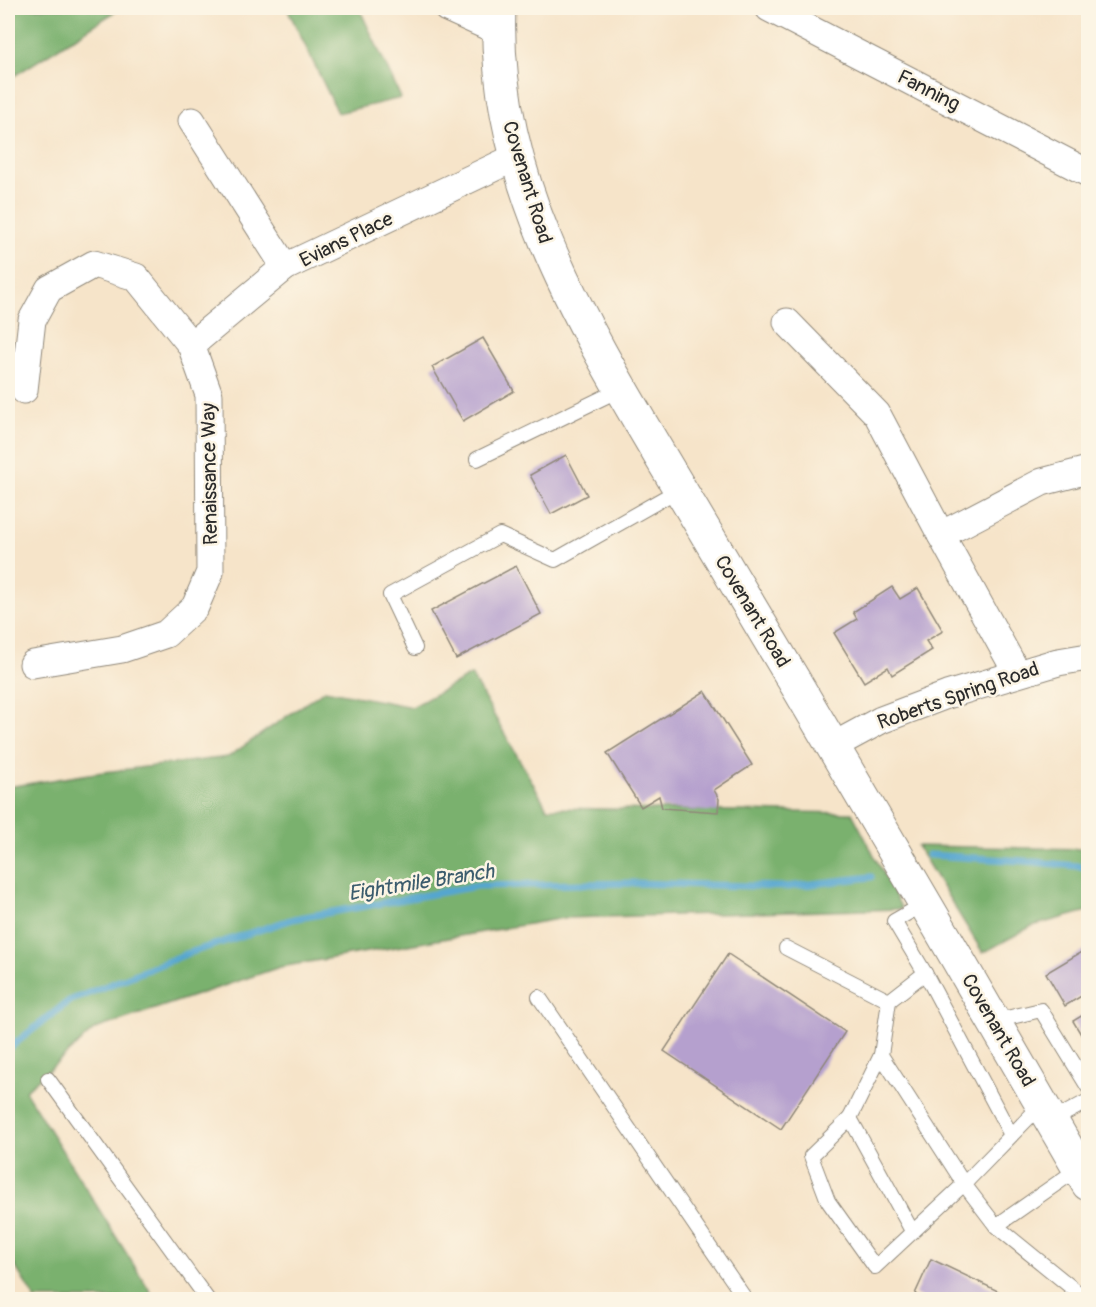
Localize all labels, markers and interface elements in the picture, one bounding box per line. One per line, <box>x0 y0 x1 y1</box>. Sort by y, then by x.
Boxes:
street label: Fanning <box>893 64 964 117</box>
street label: Covenant Road <box>497 118 558 246</box>
street label: Evians Place <box>295 206 397 273</box>
street label: Renaissance Way <box>196 402 223 545</box>
street label: Covenant Road <box>709 551 796 672</box>
street label: Roberts Spring Road <box>874 656 1042 735</box>
water label: Eightmile Branch <box>346 857 497 907</box>
street label: Covenant Road <box>956 969 1041 1091</box>

